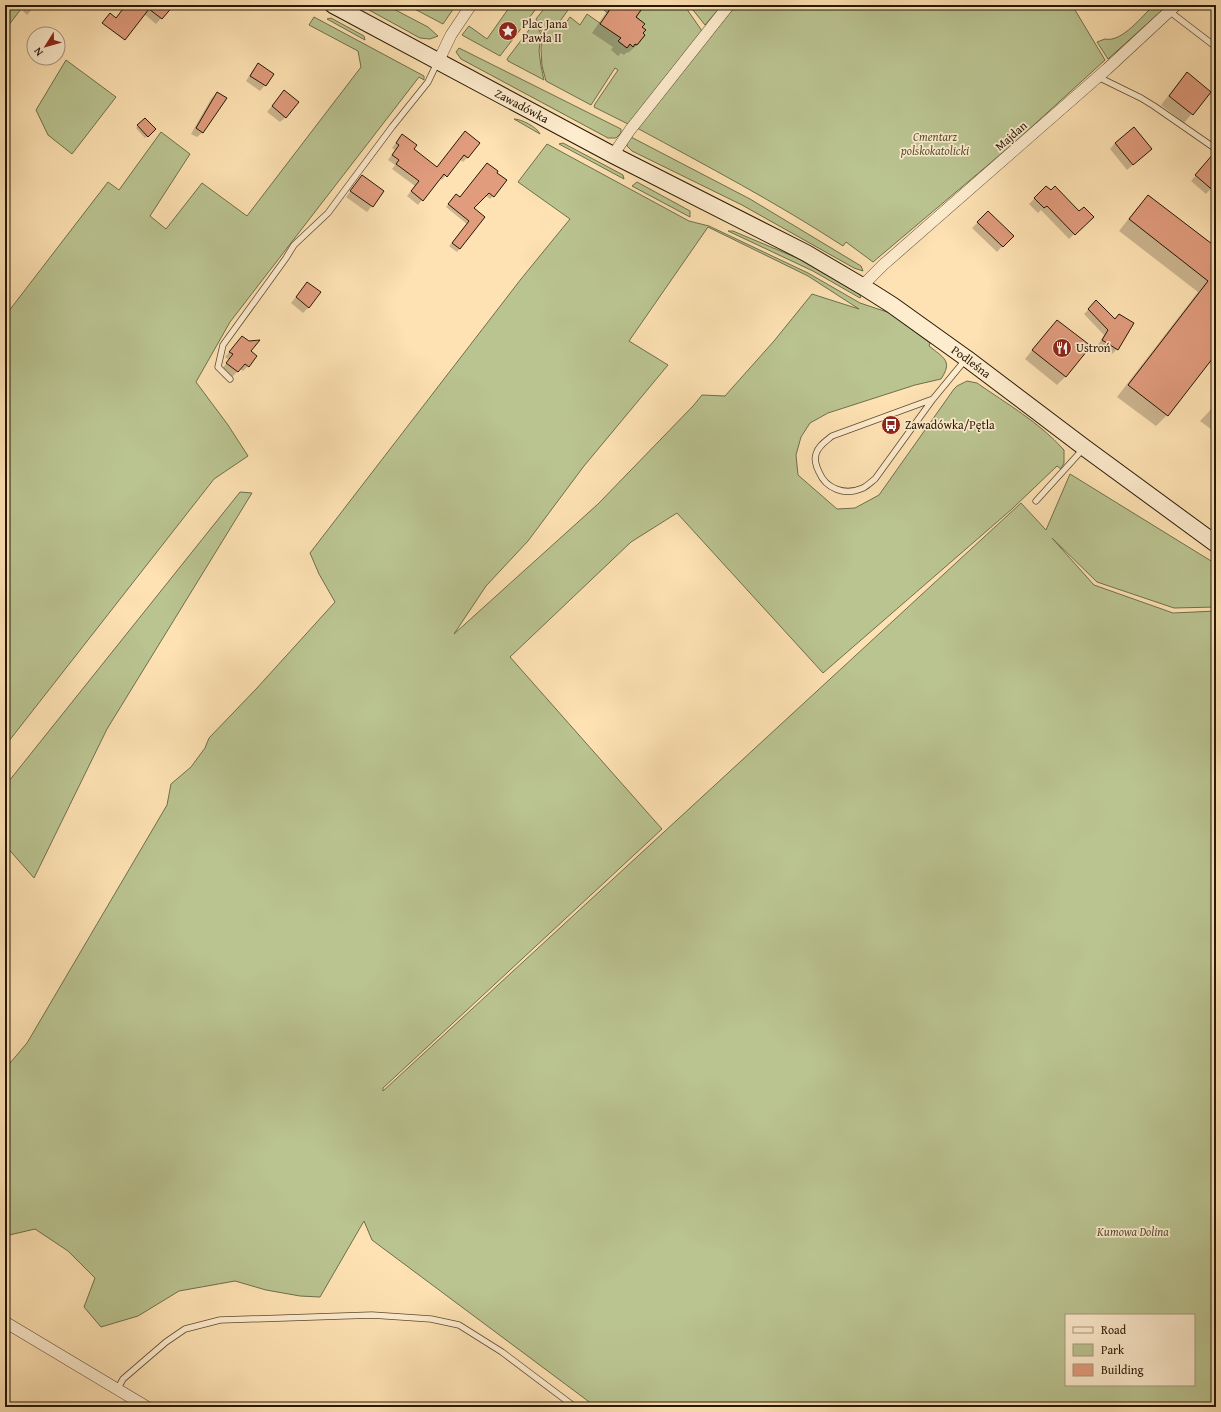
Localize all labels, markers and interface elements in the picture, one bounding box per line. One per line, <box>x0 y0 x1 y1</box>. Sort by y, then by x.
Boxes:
place label: Plac Jana Pawła II <box>522 15 568 46</box>
place icon: Plac Jana Pawła II <box>497 20 519 42</box>
north arrow <box>26 26 66 66</box>
text: N <box>29 44 47 60</box>
street label: Zawadówka <box>492 84 552 127</box>
street label: Majdan <box>991 117 1031 154</box>
park label: Cmentarz polskokatolicki <box>900 128 969 159</box>
restaurant icon: Ustroń <box>1051 337 1073 359</box>
place label: Ustroń <box>1076 339 1111 356</box>
street label: Podleśna <box>948 341 995 382</box>
bus stop icon: Zawadówka/Pętla <box>880 414 902 436</box>
place label: Zawadówka/Pętla <box>905 416 995 433</box>
park label: Kumowa Dolina <box>1096 1223 1169 1240</box>
legend <box>1065 1314 1195 1386</box>
text: Road <box>1101 1321 1127 1338</box>
text: Park <box>1101 1341 1125 1358</box>
text: Building <box>1101 1361 1144 1378</box>

